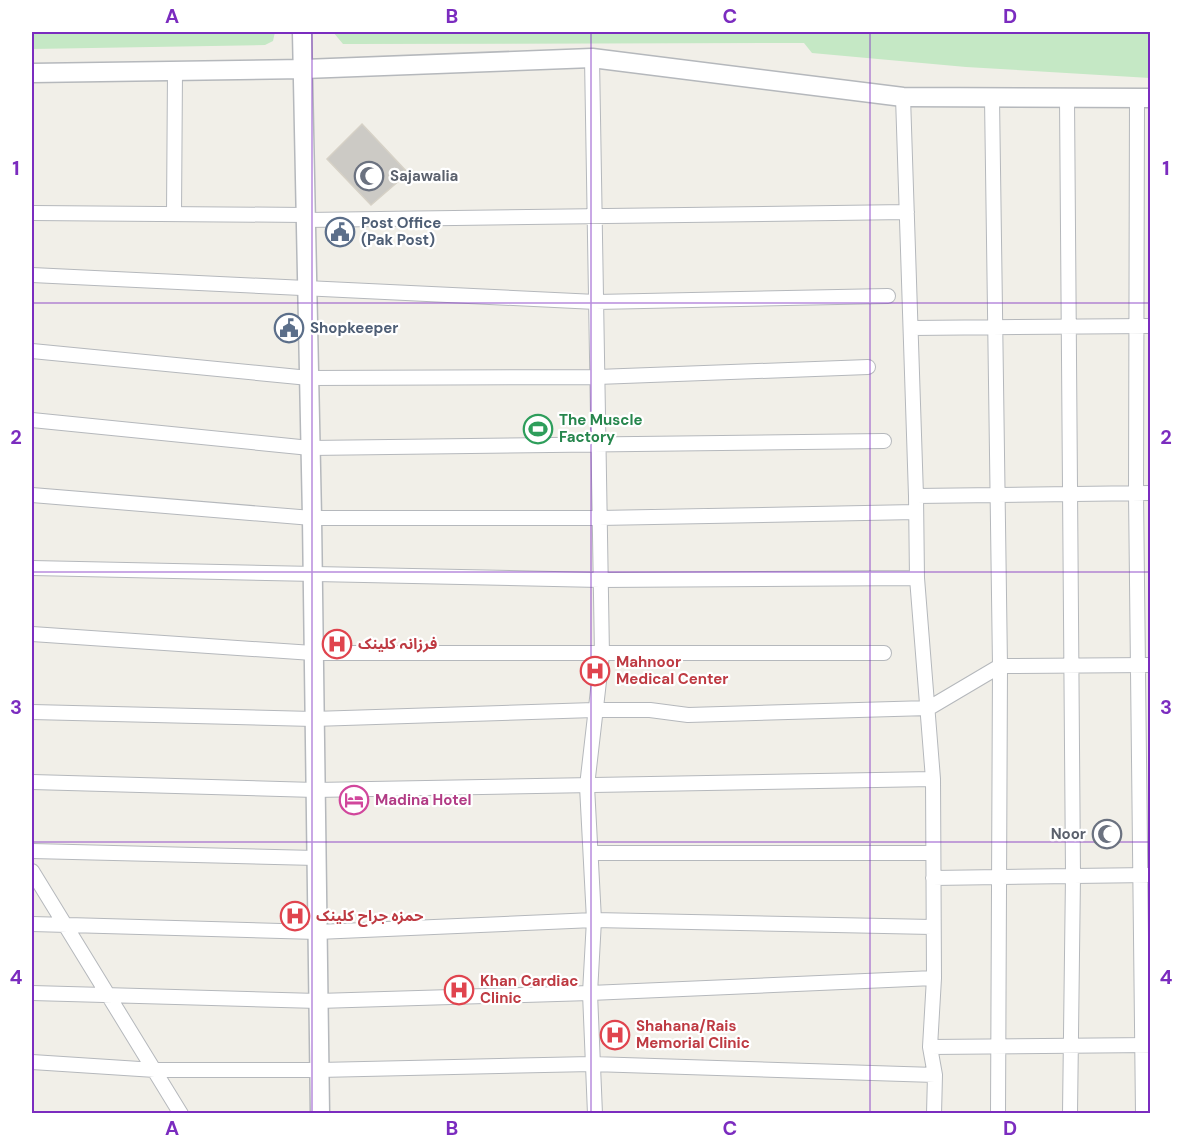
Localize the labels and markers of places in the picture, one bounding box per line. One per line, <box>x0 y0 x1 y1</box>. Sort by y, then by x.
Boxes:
mosque icon: Sajawalia <box>353 160 385 192</box>
place label: Sajawalia <box>390 166 458 186</box>
place label: Post Office (Pak Post) <box>361 213 441 250</box>
public building icon: Post Office (Pak Post) <box>324 216 356 248</box>
public building icon: Shopkeeper <box>273 312 305 344</box>
place label: Shopkeeper <box>310 318 398 338</box>
place label: The Muscle Factory <box>559 410 642 447</box>
sports icon: The Muscle Factory <box>522 413 554 445</box>
hospital icon: فرزانہ کلینک <box>321 628 353 660</box>
place label: فرزانہ کلینک <box>358 634 437 654</box>
place label: Mahnoor Medical Center <box>616 652 729 689</box>
hospital icon: Mahnoor Medical Center <box>579 655 611 687</box>
hotel icon: Madina Hotel <box>338 784 370 816</box>
place label: Madina Hotel <box>375 790 471 810</box>
mosque icon: Noor <box>1091 818 1123 850</box>
place label: Noor <box>1051 824 1086 844</box>
hospital icon: حمزہ جراح کلینک <box>279 900 311 932</box>
place label: حمزہ جراح کلینک <box>316 906 424 927</box>
place label: Khan Cardiac Clinic <box>480 971 578 1008</box>
hospital icon: Khan Cardiac Clinic <box>443 974 475 1006</box>
place label: Shahana/Rais Memorial Clinic <box>636 1016 750 1053</box>
hospital icon: Shahana/Rais Memorial Clinic <box>599 1019 631 1051</box>

